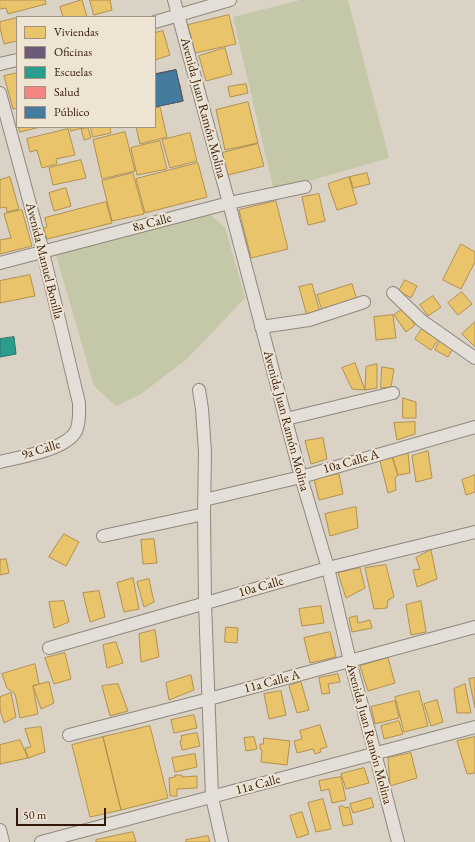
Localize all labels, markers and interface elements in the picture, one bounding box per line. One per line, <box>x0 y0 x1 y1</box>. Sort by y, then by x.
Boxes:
legend <box>16 16 156 128</box>
text: Viviendas <box>54 24 99 40</box>
street label: Avenida Juan Ramón Molina <box>177 36 229 180</box>
text: Oficinas <box>54 44 92 60</box>
text: Escuelas <box>54 64 92 80</box>
text: Salud <box>54 84 80 100</box>
text: Público <box>54 104 89 120</box>
street label: Avenida Manuel Bonilla <box>22 201 66 321</box>
street label: 8a Calle <box>131 210 173 236</box>
street label: Avenida Juan Ramón Molina <box>260 349 312 493</box>
street label: 9a Calle <box>20 437 62 463</box>
street label: 10a Calle A <box>321 447 381 477</box>
street label: 10a Calle <box>237 573 285 601</box>
street label: Avenida Juan Ramón Molina <box>343 662 395 806</box>
street label: 11a Calle A <box>242 667 302 697</box>
street label: 11a Calle <box>234 772 282 798</box>
scale bar <box>18 800 108 826</box>
text: 50 m <box>23 807 46 823</box>

